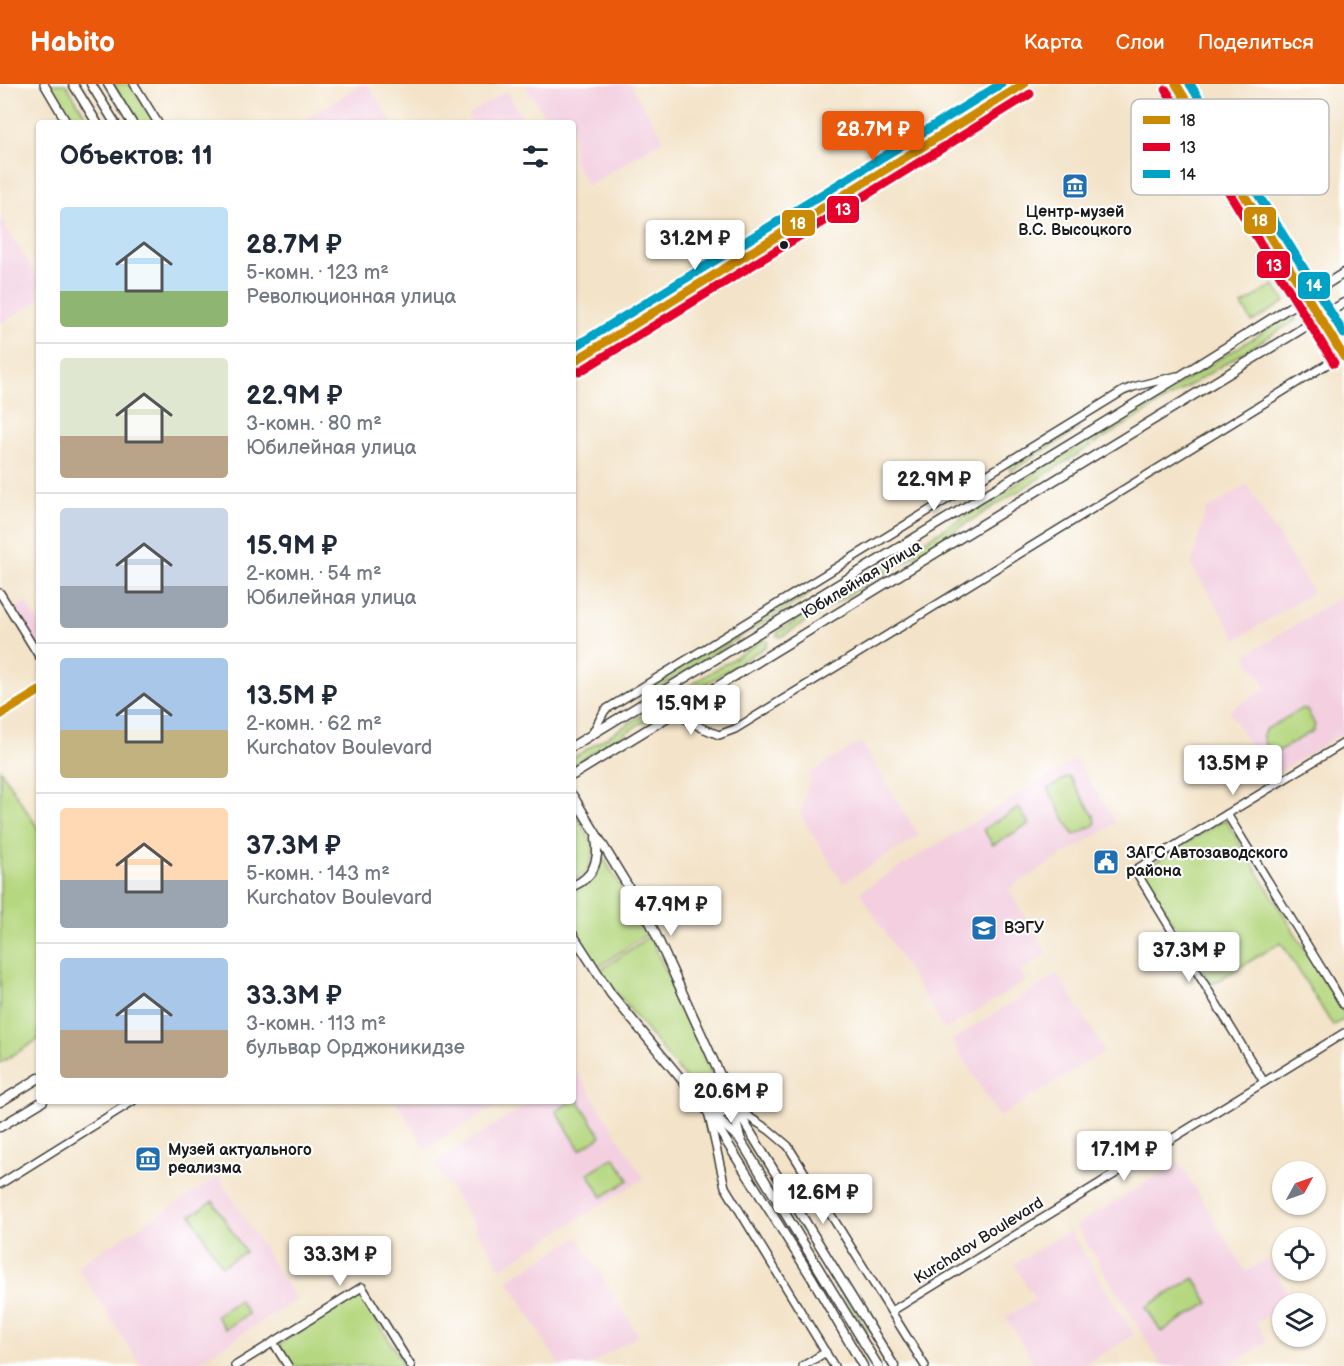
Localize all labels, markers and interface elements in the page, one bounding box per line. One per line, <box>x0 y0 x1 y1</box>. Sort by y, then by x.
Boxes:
text: Habito <box>30 26 115 59</box>
text: Карта <box>1024 30 1083 55</box>
text: Слои <box>1116 30 1165 55</box>
text: Поделиться <box>1198 30 1314 55</box>
legend <box>1131 99 1329 195</box>
pin: 28.7M ₽ <box>818 111 928 162</box>
text: 18 <box>1180 112 1196 131</box>
text: 28.7M ₽ <box>836 118 910 142</box>
text: 13 <box>1180 139 1196 158</box>
icon: filters <box>519 140 552 173</box>
text: Объектов: 11 <box>60 141 213 172</box>
text: 14 <box>1180 166 1196 185</box>
museum icon: Центр-музей В.С. Высоцкого <box>1060 171 1090 201</box>
line badge: 13 <box>826 195 860 224</box>
text: 13 <box>835 201 851 220</box>
place label: Центр-музей В.С. Высоцкого <box>1018 203 1132 240</box>
line badge: 18 <box>1243 206 1277 235</box>
line badge: 18 <box>781 209 816 237</box>
text: 18 <box>1252 212 1268 231</box>
text: 18 <box>790 215 806 234</box>
pin: 31.2M ₽ <box>640 220 750 271</box>
text: 31.2M ₽ <box>660 227 730 251</box>
text: 28.7M ₽ <box>246 230 342 261</box>
icon: home <box>108 231 180 303</box>
unlabelled marker <box>778 239 790 251</box>
line badge: 13 <box>1256 250 1291 279</box>
text: 13 <box>1266 257 1282 276</box>
text: 5-комн. · 123 m² <box>246 261 389 285</box>
line badge: 14 <box>1297 271 1331 300</box>
text: 14 <box>1306 277 1323 296</box>
text: Революционная улица <box>246 285 456 309</box>
text: 22.9M ₽ <box>246 381 343 412</box>
icon: home <box>108 382 180 454</box>
text: 3-комн. · 80 m² <box>246 412 382 436</box>
text: Юбилейная улица <box>246 436 417 460</box>
pin: 22.9M ₽ <box>879 461 989 512</box>
text: 22.9M ₽ <box>897 468 971 492</box>
text: 15.9M ₽ <box>246 531 337 562</box>
icon: home <box>108 532 180 604</box>
street label: Юбилейная улица <box>799 536 926 623</box>
text: 2-комн. · 54 m² <box>246 562 382 586</box>
text: Юбилейная улица <box>246 586 417 610</box>
text: 13.5M ₽ <box>246 681 337 712</box>
icon: home <box>108 682 180 754</box>
pin: 15.9M ₽ <box>636 685 746 736</box>
text: 15.9M ₽ <box>656 692 726 716</box>
text: 2-комн. · 62 m² <box>246 712 382 736</box>
text: Kurchatov Boulevard <box>246 736 432 760</box>
pin: 13.5M ₽ <box>1178 745 1288 796</box>
text: 13.5M ₽ <box>1198 752 1268 776</box>
text: 37.3M ₽ <box>246 831 341 862</box>
icon: home <box>108 832 180 904</box>
place label: ЗАГС Автозаводского района <box>1126 844 1288 881</box>
public building icon: ЗАГС Автозаводского района <box>1091 847 1121 877</box>
text: 5-комн. · 143 m² <box>246 862 390 886</box>
text: Kurchatov Boulevard <box>246 886 432 910</box>
pin: 47.9M ₽ <box>616 886 726 937</box>
text: 47.9M ₽ <box>634 893 708 917</box>
school or university icon: ВЭГУ <box>969 913 999 943</box>
place label: ВЭГУ <box>1004 919 1044 938</box>
pin: 37.3M ₽ <box>1134 932 1244 983</box>
text: 37.3M ₽ <box>1152 939 1226 963</box>
text: 33.3M ₽ <box>246 981 342 1012</box>
icon: home <box>108 982 180 1054</box>
text: 3-комн. · 113 m² <box>246 1012 386 1036</box>
text: бульвар Орджоникидзе <box>246 1036 465 1060</box>
pin: 20.6M ₽ <box>676 1073 786 1124</box>
text: 20.6M ₽ <box>694 1080 768 1104</box>
pin: 17.1M ₽ <box>1069 1131 1179 1182</box>
text: 17.1M ₽ <box>1091 1138 1157 1162</box>
place label: Музей актуального реализма <box>168 1141 312 1178</box>
museum icon: Музей актуального реализма <box>133 1144 163 1174</box>
north arrow <box>1272 1161 1326 1215</box>
map controls <box>1272 1161 1326 1347</box>
pin: 12.6M ₽ <box>768 1174 878 1225</box>
text: 12.6M ₽ <box>787 1181 859 1205</box>
street label: Kurchatov Boulevard <box>911 1193 1047 1289</box>
button: locate <box>1272 1227 1326 1281</box>
pin: 33.3M ₽ <box>285 1236 395 1287</box>
text: 33.3M ₽ <box>303 1243 377 1267</box>
button: layers <box>1272 1293 1326 1347</box>

